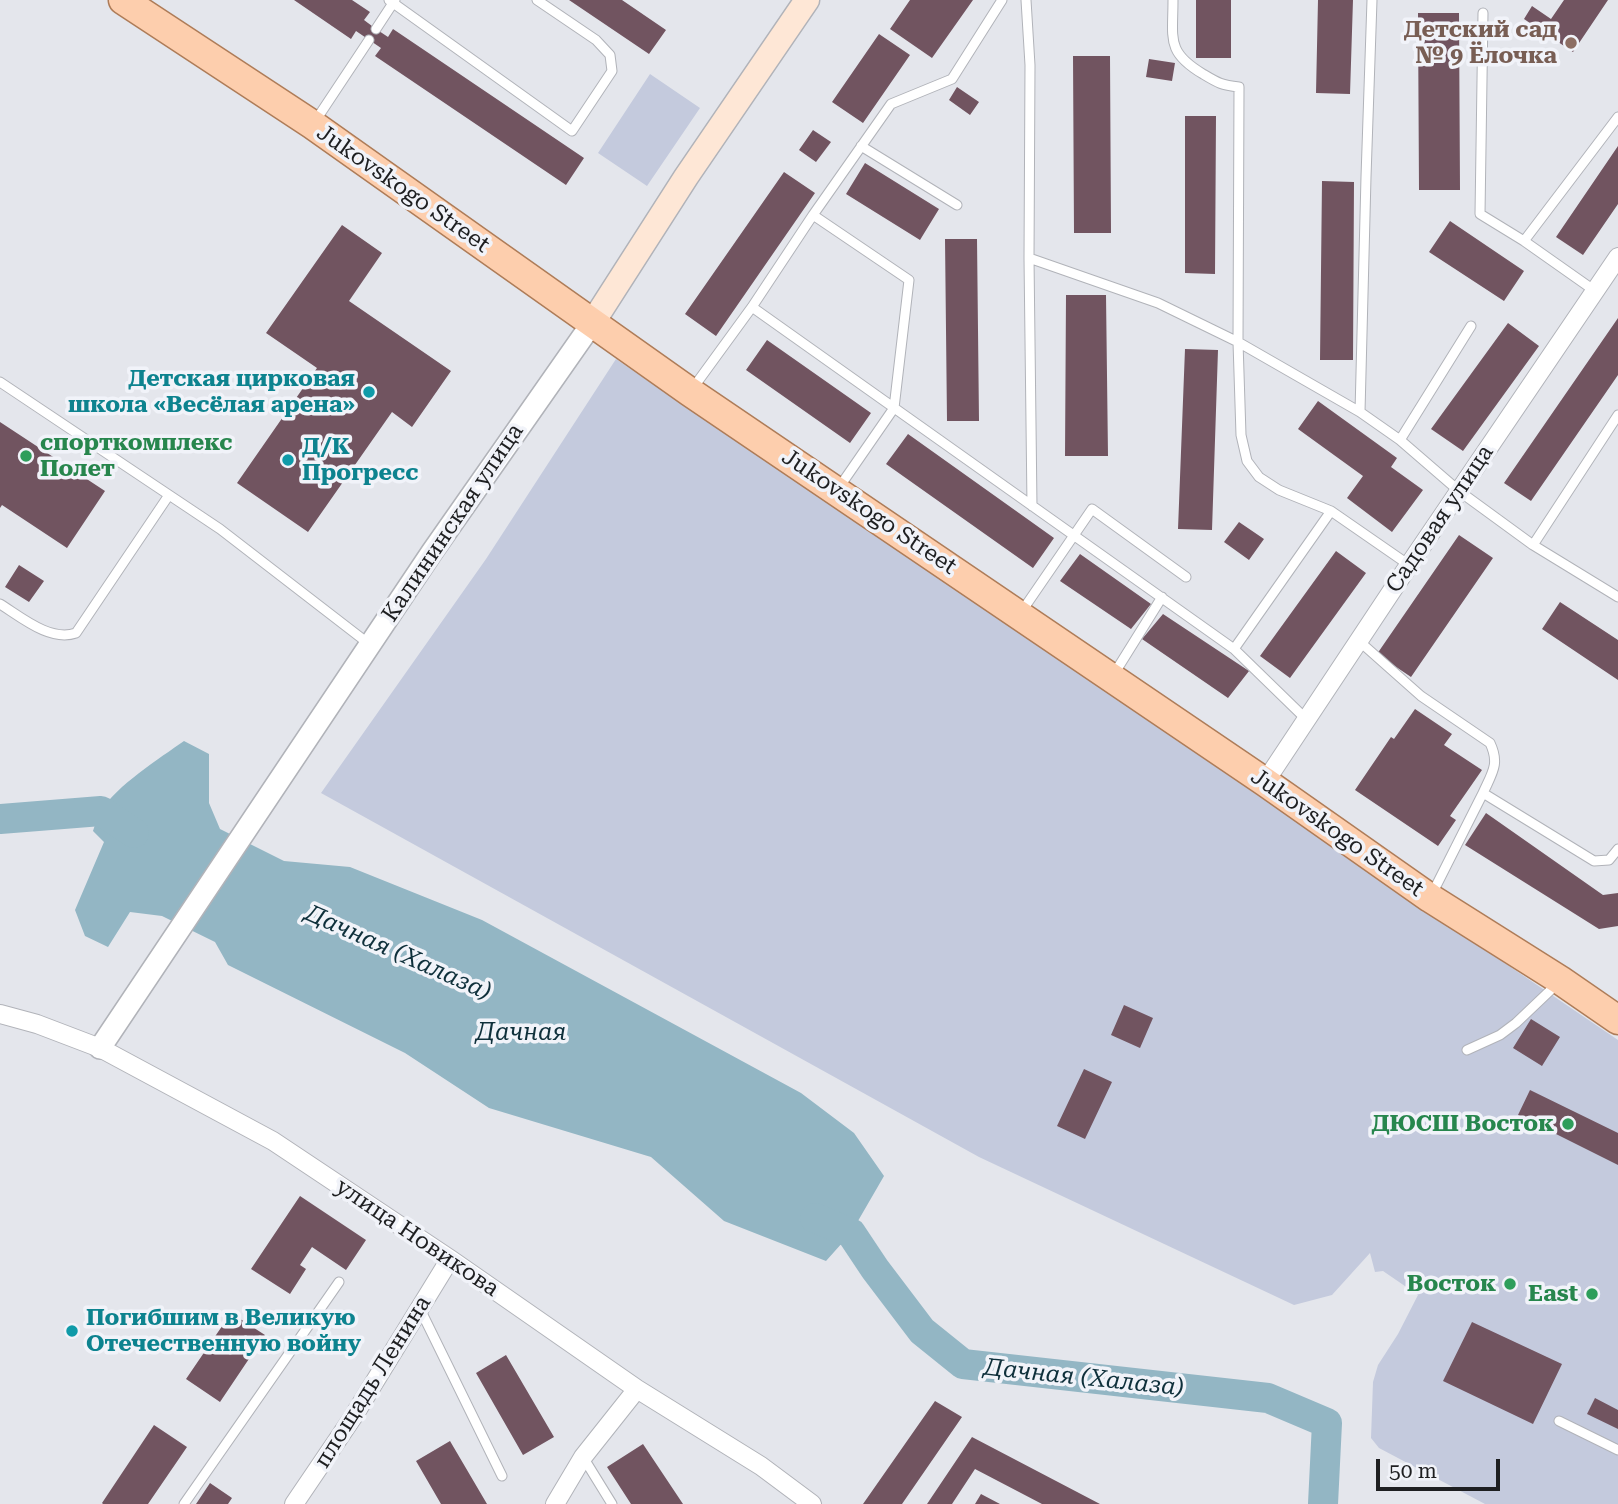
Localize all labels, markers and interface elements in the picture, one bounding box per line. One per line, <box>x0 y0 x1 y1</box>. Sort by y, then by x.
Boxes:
place label: Детский сад № 9 Ёлочка <box>1404 16 1557 70</box>
marker: Детский сад № 9 Ёлочка <box>1563 35 1579 51</box>
street label: Jukovskogo Street <box>311 119 495 259</box>
place label: Детская цирковая школа «Весёлая арена» <box>68 365 355 419</box>
marker: Детская цирковая школа «Весёлая арена» <box>361 384 377 400</box>
street label: Калининская улица <box>376 419 530 627</box>
place label: спорткомплекс Полет <box>40 429 233 483</box>
place label: Д/К Прогресс <box>302 433 419 487</box>
street label: Садовая улица <box>1380 440 1500 598</box>
street label: Jukovskogo Street <box>776 443 962 581</box>
marker: спорткомплекс Полет <box>18 448 34 464</box>
marker: Д/К Прогресс <box>280 452 296 468</box>
street label: Jukovskogo Street <box>1245 763 1429 903</box>
water label: Дачная (Халаза) <box>300 899 496 1007</box>
water label: Дачная <box>476 1019 566 1047</box>
place label: ДЮСШ Восток <box>1371 1110 1554 1138</box>
marker: ДЮСШ Восток <box>1560 1116 1576 1132</box>
street label: улица Новикова <box>330 1173 504 1303</box>
place label: Восток <box>1407 1270 1496 1298</box>
marker: Восток <box>1502 1276 1518 1292</box>
place label: East <box>1528 1280 1578 1308</box>
marker: East <box>1584 1286 1600 1302</box>
street label: площадь Ленина <box>309 1291 437 1473</box>
place label: Погибшим в Великую Отечественную войну <box>86 1304 361 1358</box>
marker: Погибшим в Великую Отечественную войну <box>64 1323 80 1339</box>
water label: Дачная (Халаза) <box>982 1353 1186 1403</box>
scale bar <box>1380 1444 1504 1488</box>
text: 50 m <box>1389 1459 1437 1483</box>

